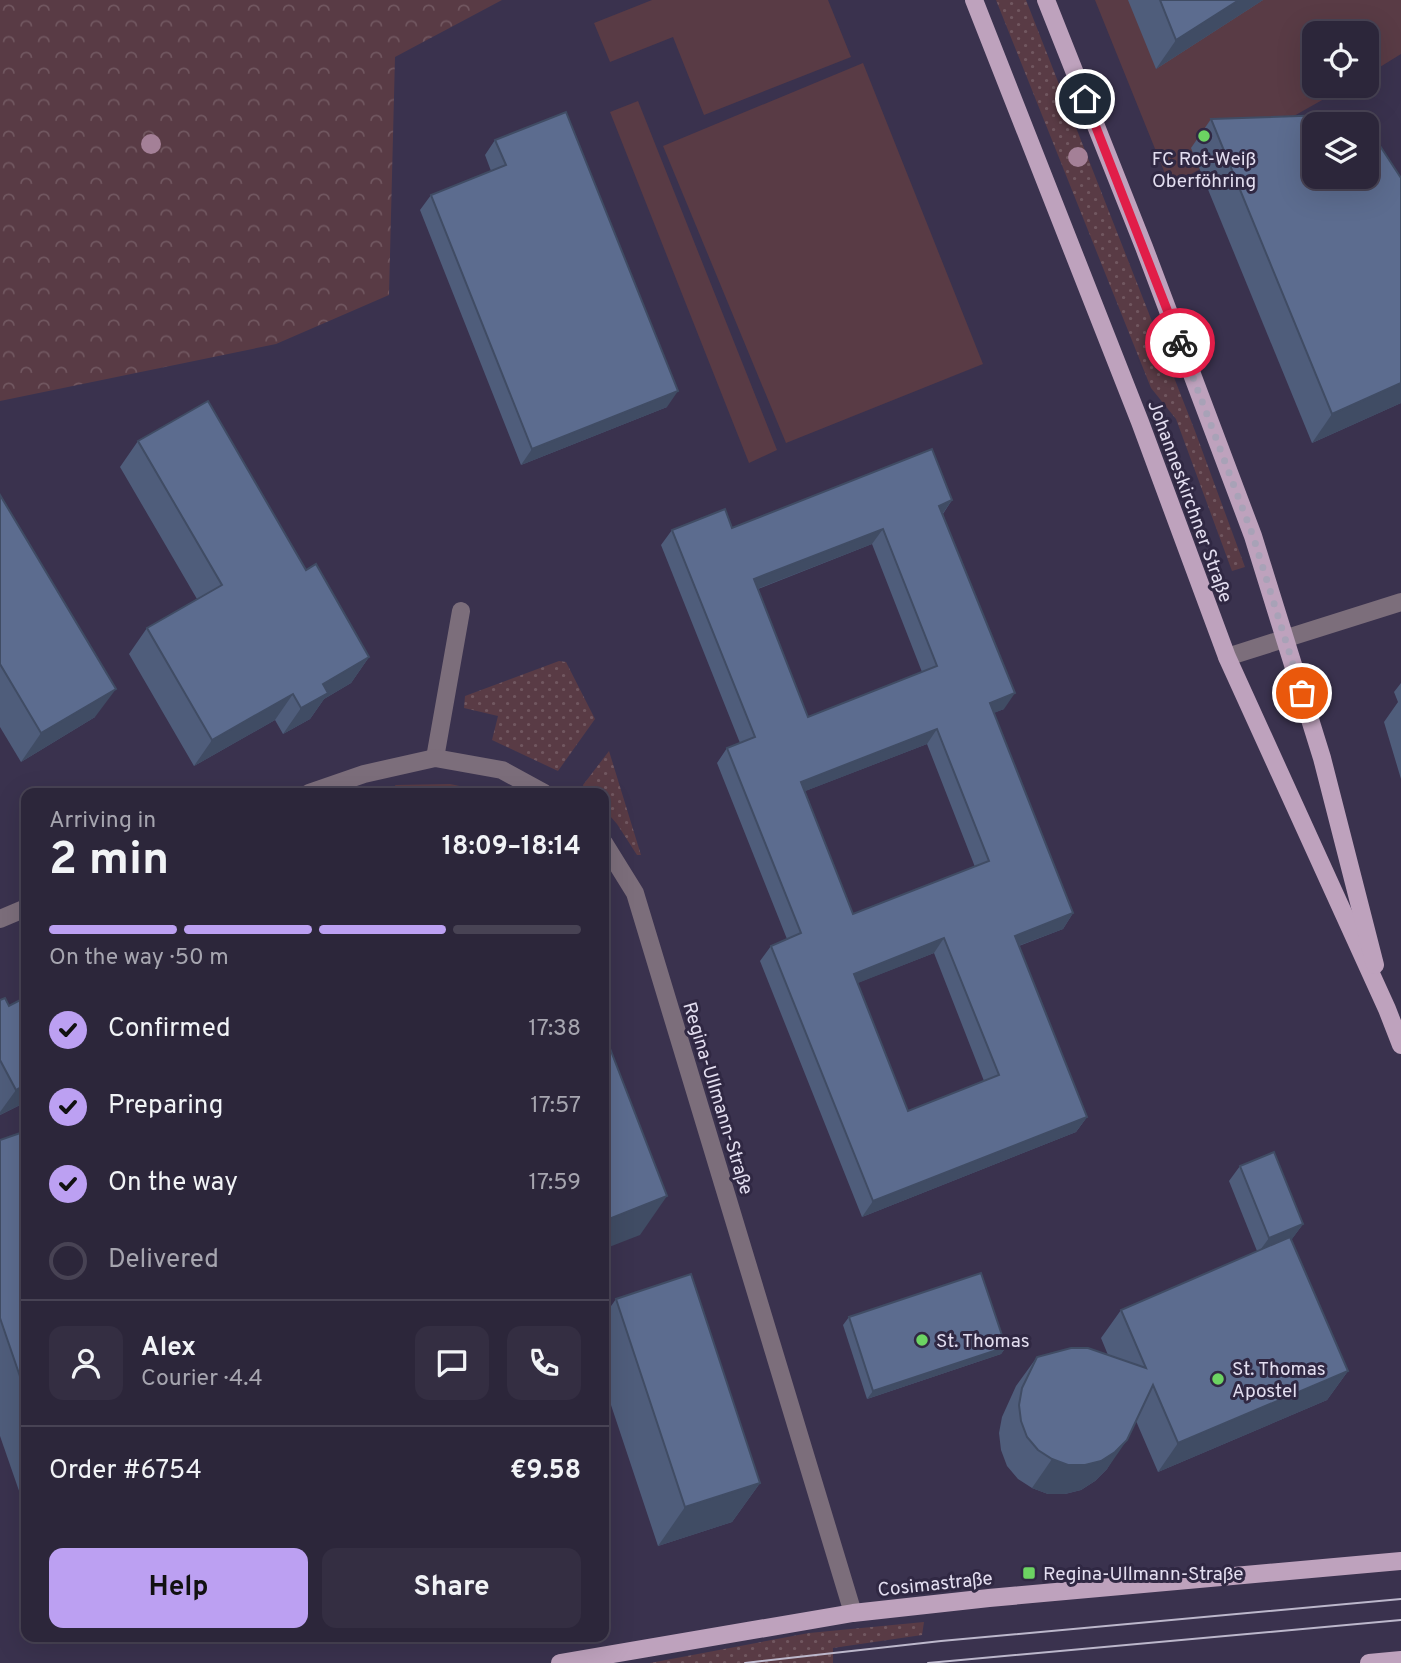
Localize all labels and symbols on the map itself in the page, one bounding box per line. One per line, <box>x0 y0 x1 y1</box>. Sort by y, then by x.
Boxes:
pin <box>1055 69 1115 129</box>
marker: FC Rot-Weiß Oberföhring <box>1196 128 1212 144</box>
place label: FC Rot-Weiß Oberföhring <box>1152 148 1256 194</box>
courier <box>1145 308 1215 378</box>
street label: Johanneskirchner Straße <box>1141 397 1237 606</box>
pin <box>1272 663 1332 723</box>
street label: Regina-Ullmann-Straße <box>676 999 758 1198</box>
place label: St. Thomas <box>936 1330 1030 1354</box>
marker: St. Thomas <box>914 1332 930 1348</box>
place label: St. Thomas Apostel <box>1232 1358 1326 1404</box>
marker: St. Thomas Apostel <box>1210 1371 1226 1387</box>
place label: Regina-Ullmann-Straße <box>1043 1563 1243 1587</box>
marker: Regina-Ullmann-Straße <box>1021 1565 1037 1581</box>
street label: Cosimastraße <box>876 1567 994 1603</box>

